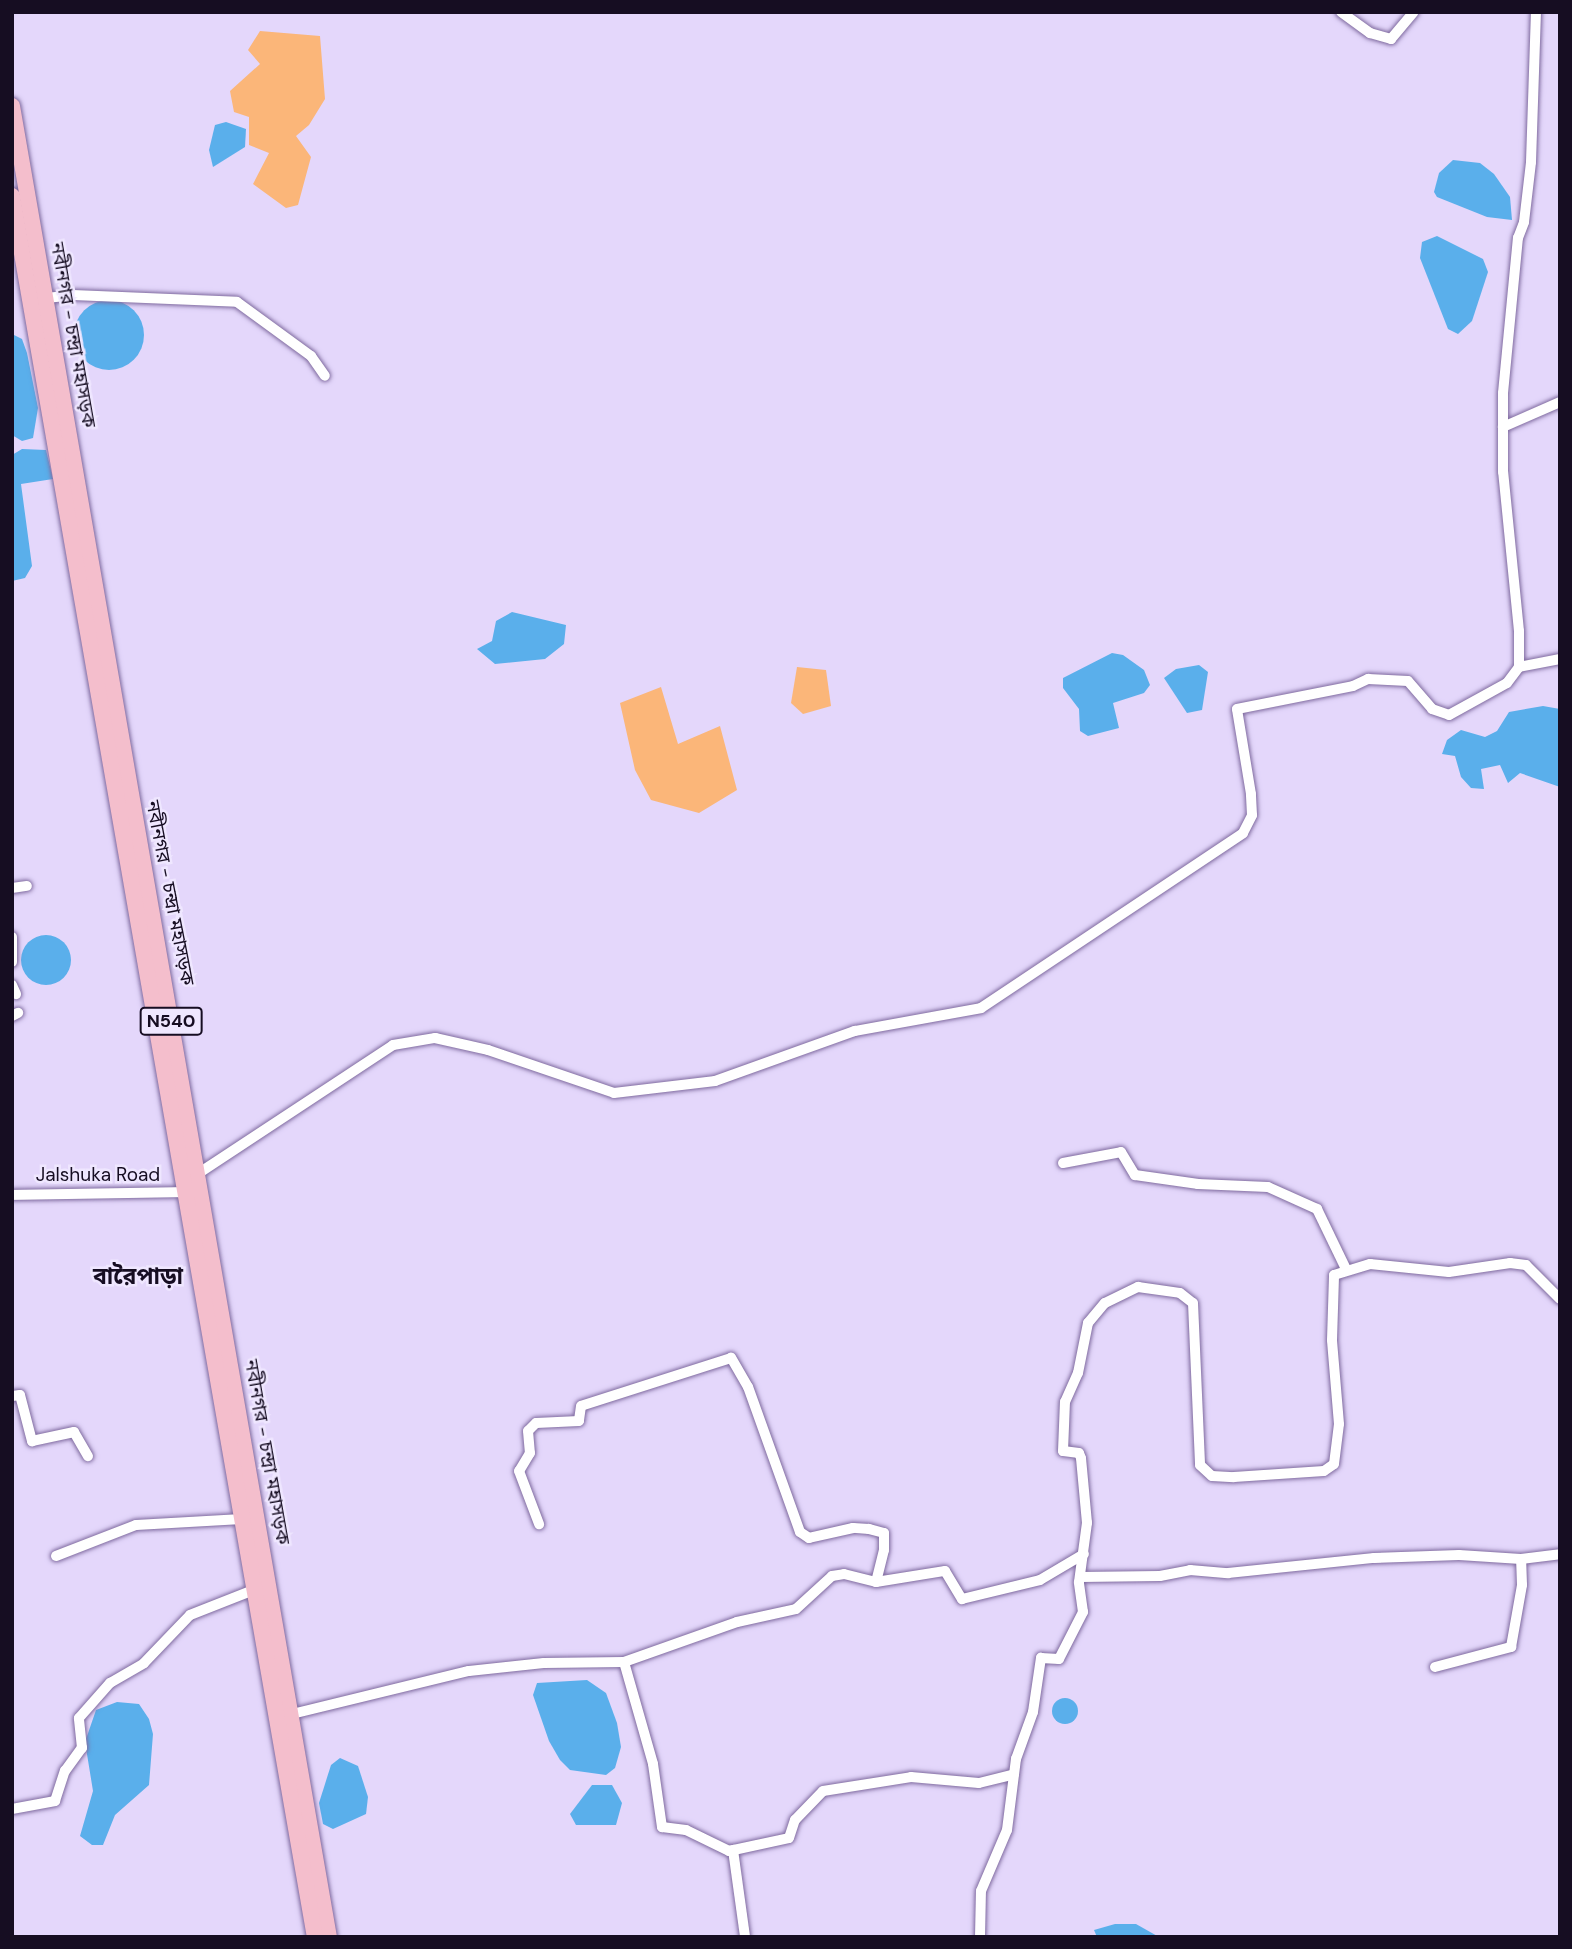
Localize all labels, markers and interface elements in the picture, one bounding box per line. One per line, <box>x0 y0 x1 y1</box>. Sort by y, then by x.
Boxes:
street label: নবীনগর - চন্দ্রা মহাসড়ক <box>45 241 101 429</box>
street label: নবীনগর - চন্দ্রা মহাসড়ক <box>141 799 199 987</box>
road number: N540 <box>140 1006 202 1036</box>
street label: Jalshuka Road <box>36 1164 160 1186</box>
district label: বারৈপাড়া <box>93 1262 183 1290</box>
street label: নবীনগর - চন্দ্রা মহাসড়ক <box>239 1358 295 1546</box>

